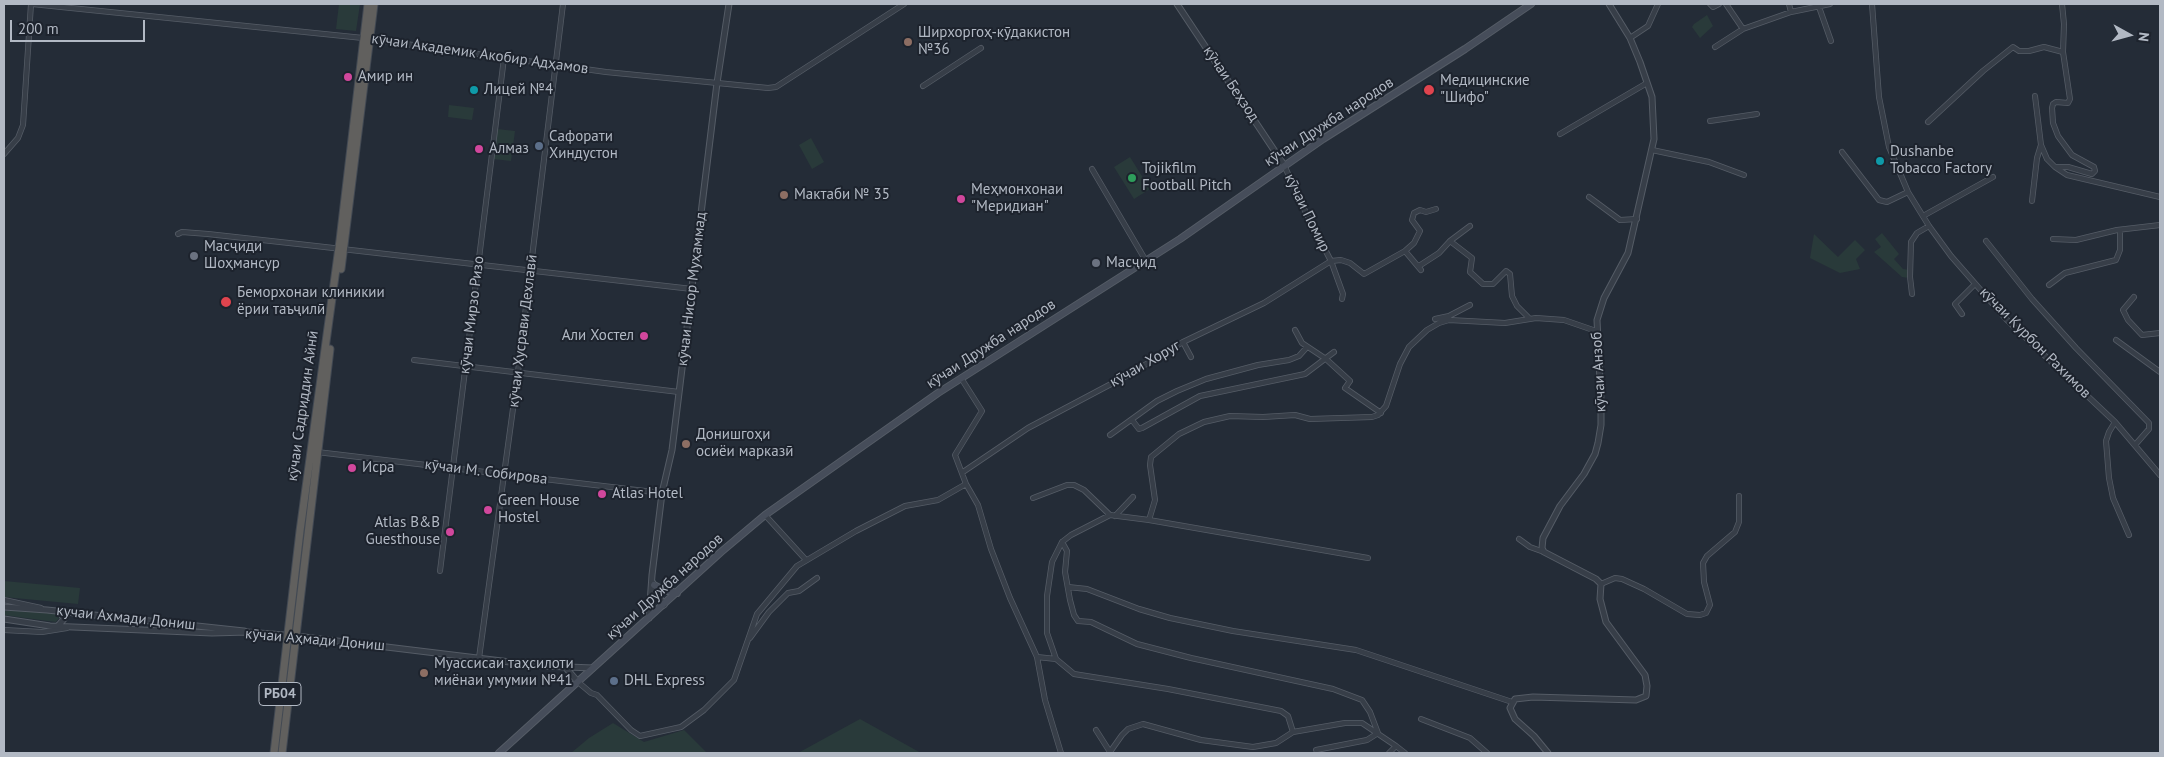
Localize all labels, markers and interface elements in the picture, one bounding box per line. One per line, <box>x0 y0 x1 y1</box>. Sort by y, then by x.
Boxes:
scale bar <box>12 10 148 42</box>
north arrow <box>2104 10 2154 60</box>
text: 200 m <box>18 19 59 38</box>
place label: Ширхоргоҳ-кӯдакистон №36 <box>918 24 1070 59</box>
street label: кӯчаи Академик Акобир Адҳамов <box>370 30 590 78</box>
text: N <box>2134 31 2153 42</box>
marker: Ширхоргоҳ-кӯдакистон №36 <box>902 36 914 48</box>
street label: кӯчаи Беҳзод <box>1199 43 1263 125</box>
place label: Амир ин <box>358 68 413 86</box>
marker: Амир ин <box>342 71 354 83</box>
place label: Медицинские "Шифо" <box>1440 72 1530 107</box>
street label: кӯчаи Дружба народов <box>1261 73 1397 171</box>
place label: Лицей №4 <box>484 81 553 99</box>
marker: Медицинские "Шифо" <box>1422 83 1436 97</box>
marker: Лицей №4 <box>468 84 480 96</box>
place label: Сафорати Хиндустон <box>549 128 618 163</box>
place label: Алмаз <box>489 140 529 158</box>
marker: Сафорати Хиндустон <box>533 140 545 152</box>
marker: Алмаз <box>473 143 485 155</box>
place label: Dushanbe Tobacco Factory <box>1890 143 1992 178</box>
marker: Dushanbe Tobacco Factory <box>1874 155 1886 167</box>
place label: Tojikfilm Football Pitch <box>1142 160 1232 195</box>
street label: кӯчаи Помир <box>1280 171 1334 255</box>
marker: Tojikfilm Football Pitch <box>1126 172 1138 184</box>
place label: Меҳмонхонаи "Меридиан" <box>971 181 1063 216</box>
place label: Мактаби № 35 <box>794 186 890 204</box>
marker: Мактаби № 35 <box>778 189 790 201</box>
marker: Меҳмонхонаи "Меридиан" <box>955 193 967 205</box>
street label: кӯчаи Нисор Муҳаммад <box>674 211 710 367</box>
place label: Масҷиди Шоҳмансур <box>204 238 280 273</box>
marker: Масҷиди Шоҳмансур <box>188 250 200 262</box>
street label: кӯчаи Хусрави Дехлавӣ <box>505 254 541 408</box>
place label: Масҷид <box>1106 254 1156 272</box>
street label: кӯчаи Мирзо Ризо <box>456 255 488 375</box>
marker: Масҷид <box>1090 257 1102 269</box>
place label: Беморхонаи клиникии ёрии таъҷилӣ <box>237 284 385 319</box>
street label: кӯчаи Курбон Рахимов <box>1976 284 2094 402</box>
marker: Беморхонаи клиникии ёрии таъҷилӣ <box>219 295 233 309</box>
street label: кӯчаи Дружба народов <box>923 295 1059 393</box>
place label: Али Хостел <box>562 327 634 345</box>
street label: кӯчаи Садриддин Айнӣ <box>284 330 322 482</box>
marker: Али Хостел <box>638 330 650 342</box>
street label: кӯчаи Анзоб <box>1588 331 1610 413</box>
street label: кӯчаи Хоруг <box>1107 337 1183 391</box>
place label: Донишгоҳи осиёи марказӣ <box>696 426 793 461</box>
marker: Донишгоҳи осиёи марказӣ <box>680 438 692 450</box>
street label: кӯчаи М. Собирова <box>424 456 548 488</box>
place label: Исра <box>362 459 395 477</box>
marker: Исра <box>346 462 358 474</box>
place label: Atlas Hotel <box>612 485 683 503</box>
marker: Atlas Hotel <box>596 488 608 500</box>
place label: Green House Hostel <box>498 492 580 527</box>
marker: Green House Hostel <box>482 504 494 516</box>
place label: Atlas B&B Guesthouse <box>365 514 440 549</box>
marker: Atlas B&B Guesthouse <box>444 526 456 538</box>
street label: кӯчаи Дружба народов <box>603 530 727 644</box>
street label: кучаи Ахмади Дониш <box>56 602 196 634</box>
street label: кӯчаи Аҳмади Дониш <box>244 625 386 655</box>
place label: Муассисаи таҳсилоти миёнаи умумии №41 <box>434 655 574 690</box>
marker: Муассисаи таҳсилоти миёнаи умумии №41 <box>418 667 430 679</box>
place label: DHL Express <box>624 672 705 690</box>
marker: DHL Express <box>608 675 620 687</box>
road number: РБ04 <box>259 682 301 706</box>

